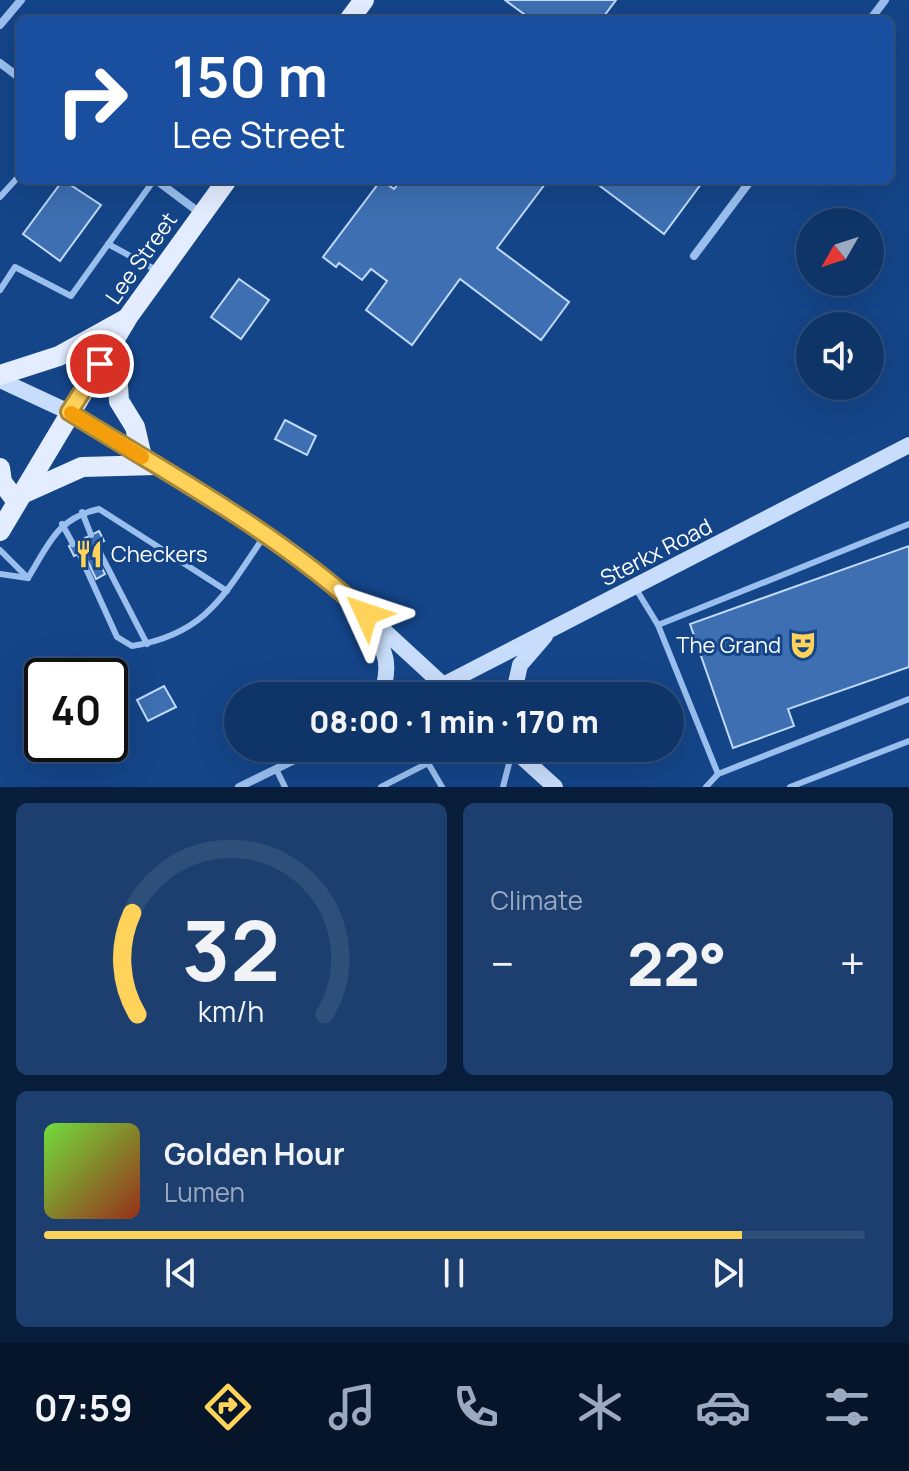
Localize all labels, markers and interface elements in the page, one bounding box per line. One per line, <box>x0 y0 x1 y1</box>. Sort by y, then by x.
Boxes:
text: 150 m <box>172 37 328 114</box>
icon: right <box>40 48 144 152</box>
text: Lee Street <box>172 110 345 159</box>
street label: Lee Street <box>98 206 184 310</box>
north arrow <box>796 208 884 296</box>
map controls <box>796 208 884 400</box>
button: sound <box>796 312 884 400</box>
pin <box>66 330 134 398</box>
icon: arrive <box>78 342 122 386</box>
street label: Sterkx Road <box>595 511 717 593</box>
restaurant icon: Checkers <box>74 539 104 569</box>
place label: Checkers <box>111 539 207 569</box>
position arrow <box>324 572 408 656</box>
place label: The Grand <box>676 630 781 660</box>
theatre icon: The Grand <box>788 630 818 660</box>
speed limit sign: 40 <box>24 658 128 762</box>
text: 08:00 · 1 min · 170 m <box>309 701 599 742</box>
text: Climate <box>491 882 583 918</box>
text: 32 <box>182 892 280 1006</box>
text: 22° <box>627 922 727 1004</box>
text: − <box>491 933 514 993</box>
text: + <box>840 933 865 993</box>
text: km/h <box>198 992 264 1031</box>
text: Golden Hour <box>164 1133 345 1174</box>
text: Lumen <box>164 1174 245 1210</box>
icon: previous <box>159 1251 203 1295</box>
icon: pause <box>432 1251 476 1295</box>
icon: next <box>706 1251 750 1295</box>
icon: directions <box>200 1379 256 1435</box>
icon: music <box>324 1379 380 1435</box>
icon: phone <box>448 1379 504 1435</box>
icon: climate <box>572 1379 628 1435</box>
icon: car <box>695 1379 751 1435</box>
icon: filters <box>819 1379 875 1435</box>
text: 07:59 <box>34 1383 133 1432</box>

